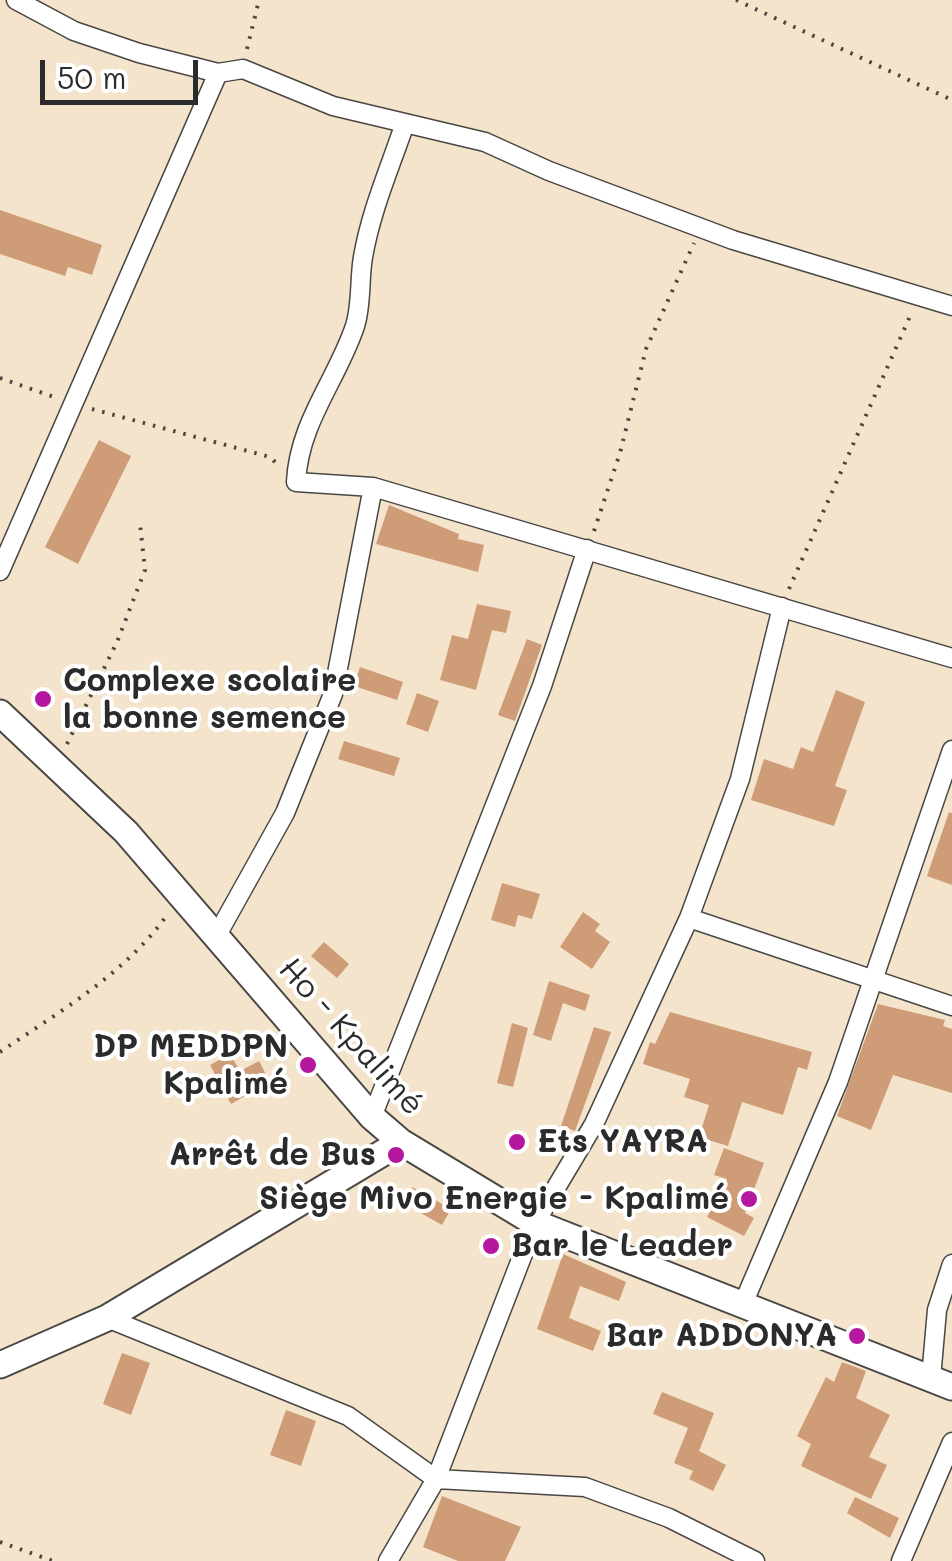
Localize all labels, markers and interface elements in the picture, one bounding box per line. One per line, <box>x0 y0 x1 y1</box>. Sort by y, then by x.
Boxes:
scale bar <box>45 40 202 102</box>
text: 50 m <box>57 57 127 97</box>
place label: Complexe scolaire la bonne semence <box>63 662 356 737</box>
marker: Complexe scolaire la bonne semence <box>32 688 54 710</box>
street label: Ho - Kpalimé <box>270 951 432 1123</box>
place label: DP MEDDPN Kpalimé <box>93 1028 288 1103</box>
marker: DP MEDDPN Kpalimé <box>297 1054 319 1076</box>
place label: Ets YAYRA <box>537 1123 708 1161</box>
marker: Ets YAYRA <box>506 1131 528 1153</box>
place label: Arrêt de Bus <box>169 1136 376 1174</box>
marker: Arrêt de Bus <box>385 1144 407 1166</box>
place label: Siège Mivo Energie - Kpalimé <box>259 1180 729 1218</box>
marker: Siège Mivo Energie - Kpalimé <box>738 1188 760 1210</box>
place label: Bar le Leader <box>511 1227 733 1265</box>
marker: Bar le Leader <box>480 1235 502 1257</box>
place label: Bar ADDONYA <box>606 1317 837 1355</box>
marker: Bar ADDONYA <box>846 1325 868 1347</box>

